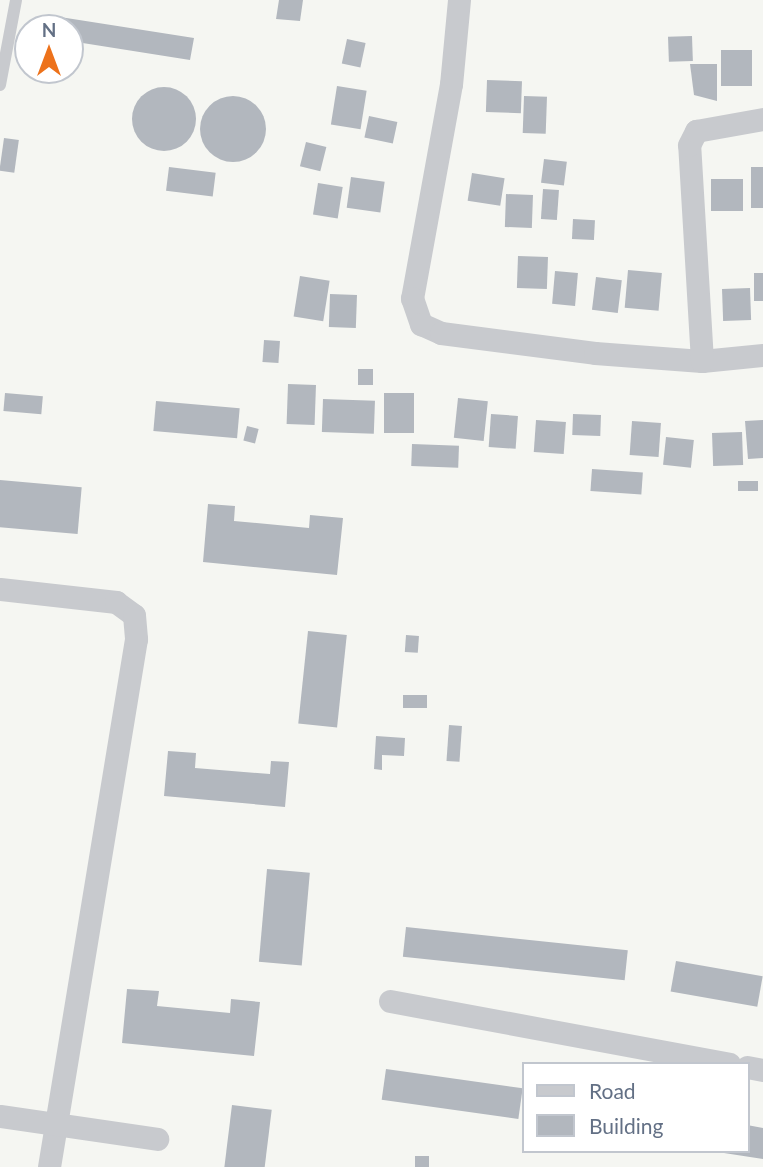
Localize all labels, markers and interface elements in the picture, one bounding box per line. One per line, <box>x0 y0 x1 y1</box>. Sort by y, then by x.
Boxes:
north arrow <box>14 14 84 84</box>
text: N <box>42 18 56 41</box>
legend <box>522 1062 749 1153</box>
text: Road <box>589 1078 636 1103</box>
text: Building <box>589 1113 664 1138</box>

